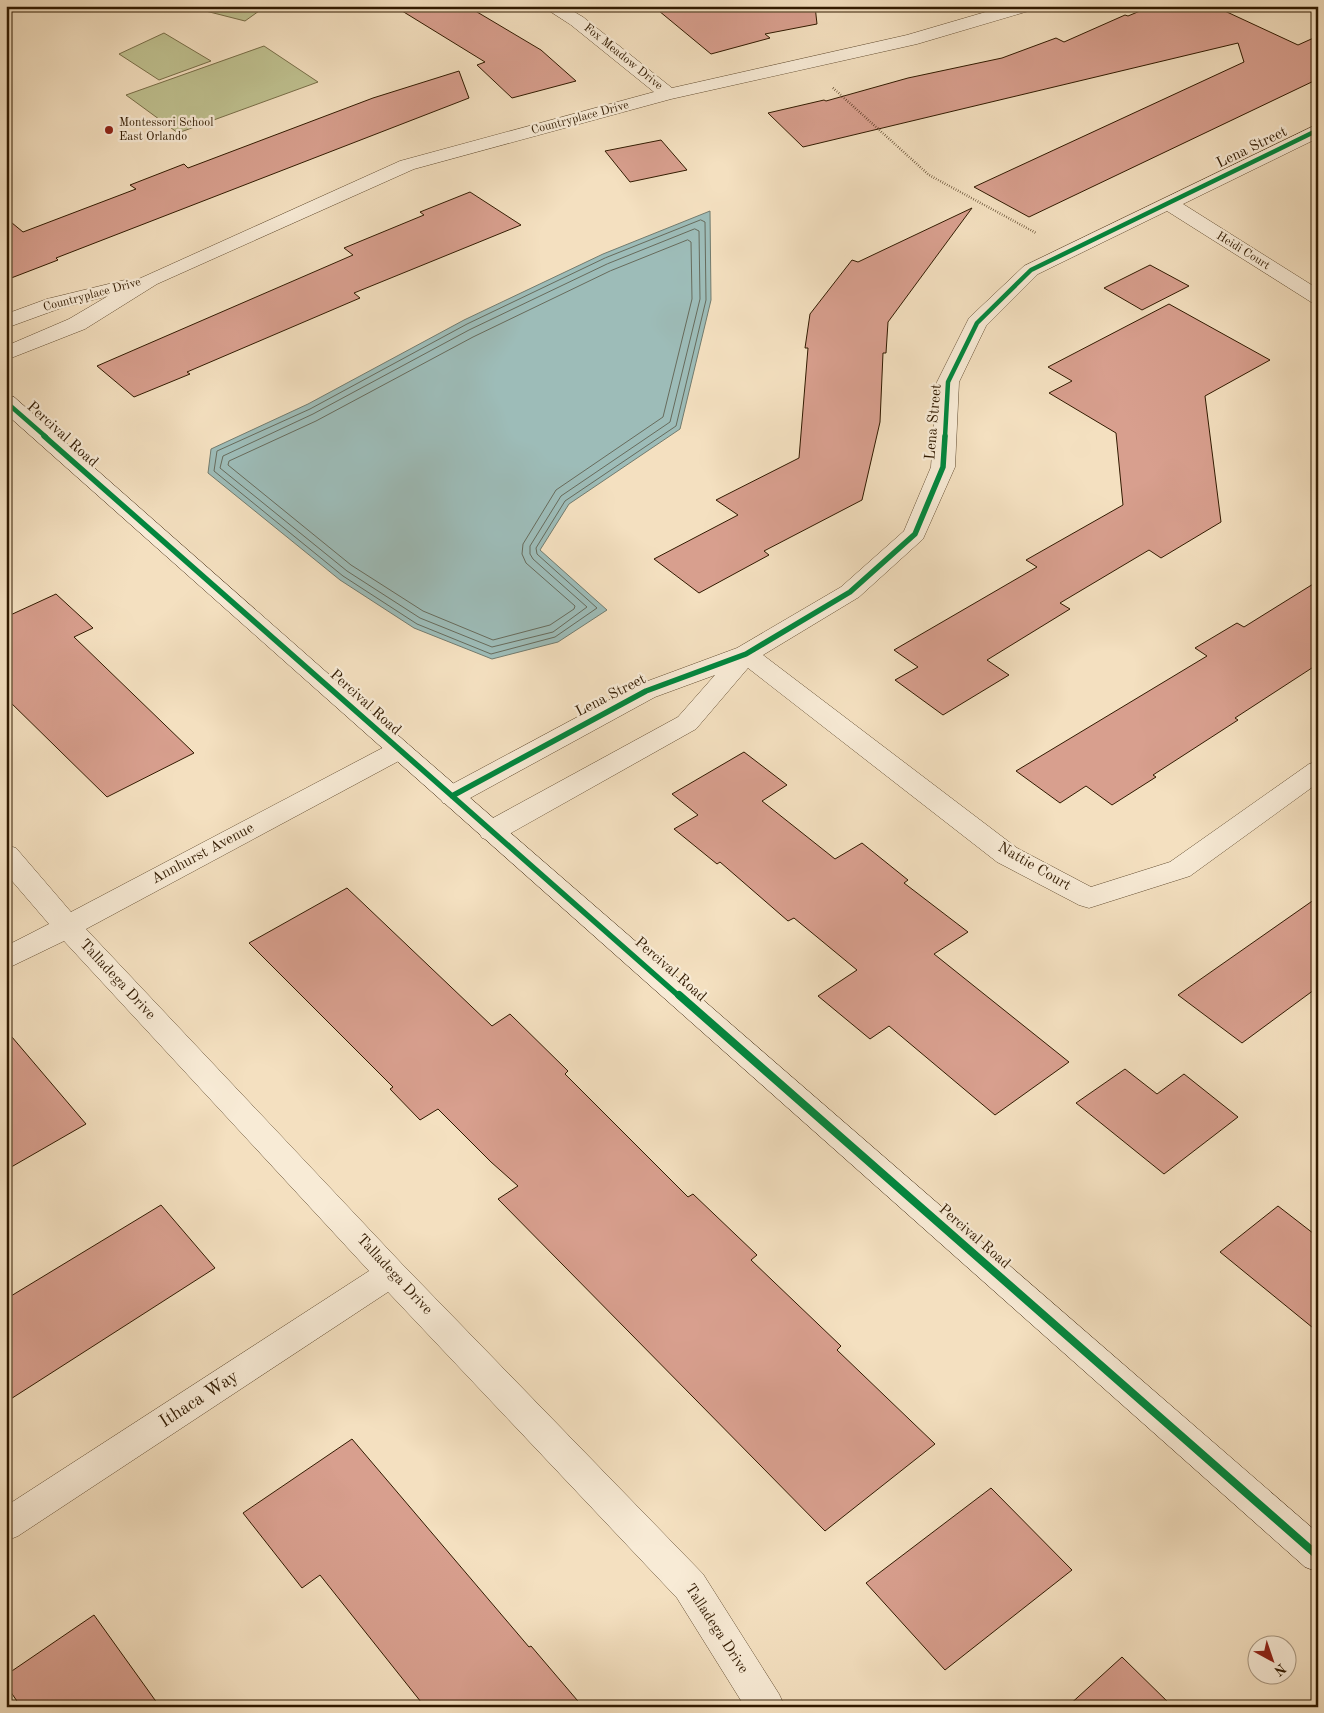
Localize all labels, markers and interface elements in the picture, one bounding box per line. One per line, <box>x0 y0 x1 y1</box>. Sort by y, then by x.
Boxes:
street label: Fox Meadow Drive <box>581 22 665 93</box>
street label: Countryplace Drive <box>530 99 631 137</box>
place label: Montessori School East Orlando <box>119 117 213 143</box>
marker: Montessori School East Orlando <box>103 124 115 136</box>
street label: Lena Street <box>1214 125 1290 171</box>
street label: Heidi Court <box>1214 230 1272 272</box>
street label: Countryplace Drive <box>42 276 143 314</box>
street label: Lena Street <box>923 383 945 461</box>
street label: Percival Road <box>24 399 100 471</box>
street label: Percival Road <box>327 667 403 739</box>
street label: Lena Street <box>574 672 648 720</box>
street label: Annhurst Avenue <box>149 821 257 887</box>
street label: Nattie Court <box>995 840 1073 894</box>
street label: Percival Road <box>631 935 709 1005</box>
street label: Talladega Drive <box>76 937 158 1023</box>
street label: Percival Road <box>935 1202 1013 1272</box>
street label: Talladega Drive <box>353 1232 435 1318</box>
street label: Ithaca Way <box>156 1367 242 1431</box>
street label: Talladega Drive <box>682 1582 750 1676</box>
north arrow <box>1246 1636 1296 1686</box>
text: N <box>1271 1660 1288 1678</box>

